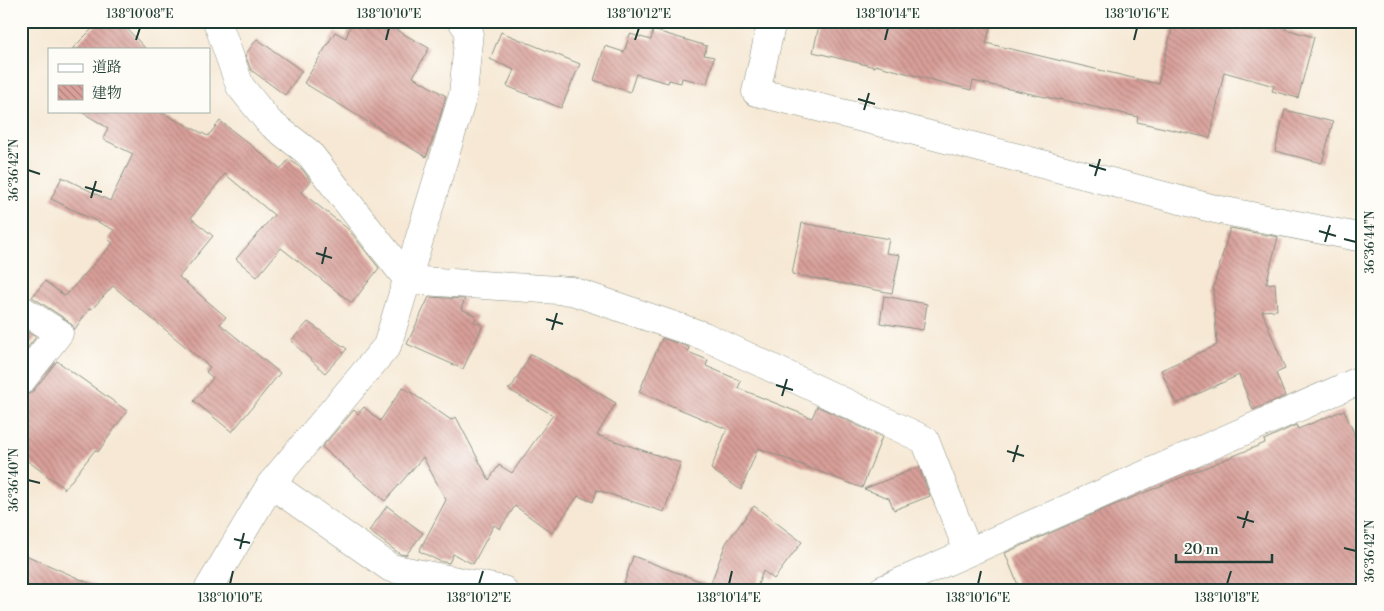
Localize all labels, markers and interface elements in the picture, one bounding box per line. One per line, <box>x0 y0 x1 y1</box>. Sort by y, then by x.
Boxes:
text: 138°10'08"E <box>106 7 174 22</box>
text: 138°10'10"E <box>357 7 421 22</box>
text: 138°10'12"E <box>607 7 671 22</box>
text: 138°10'14"E <box>856 7 920 22</box>
text: 138°10'16"E <box>1105 7 1169 22</box>
legend <box>48 48 210 112</box>
text: 道路 <box>92 58 122 77</box>
text: 建物 <box>92 84 122 103</box>
text: 36°36'42"N <box>7 139 22 201</box>
text: 36°36'44"N <box>1363 210 1378 274</box>
text: 36°36'40"N <box>7 448 22 512</box>
text: 36°36'42"N <box>1363 520 1378 582</box>
scale bar <box>1176 531 1273 563</box>
text: 20 m <box>1184 540 1219 559</box>
text: 138°10'10"E <box>198 591 262 606</box>
text: 138°10'12"E <box>447 591 511 606</box>
text: 138°10'14"E <box>697 591 761 606</box>
text: 138°10'16"E <box>946 591 1010 606</box>
text: 138°10'18"E <box>1195 591 1259 606</box>

